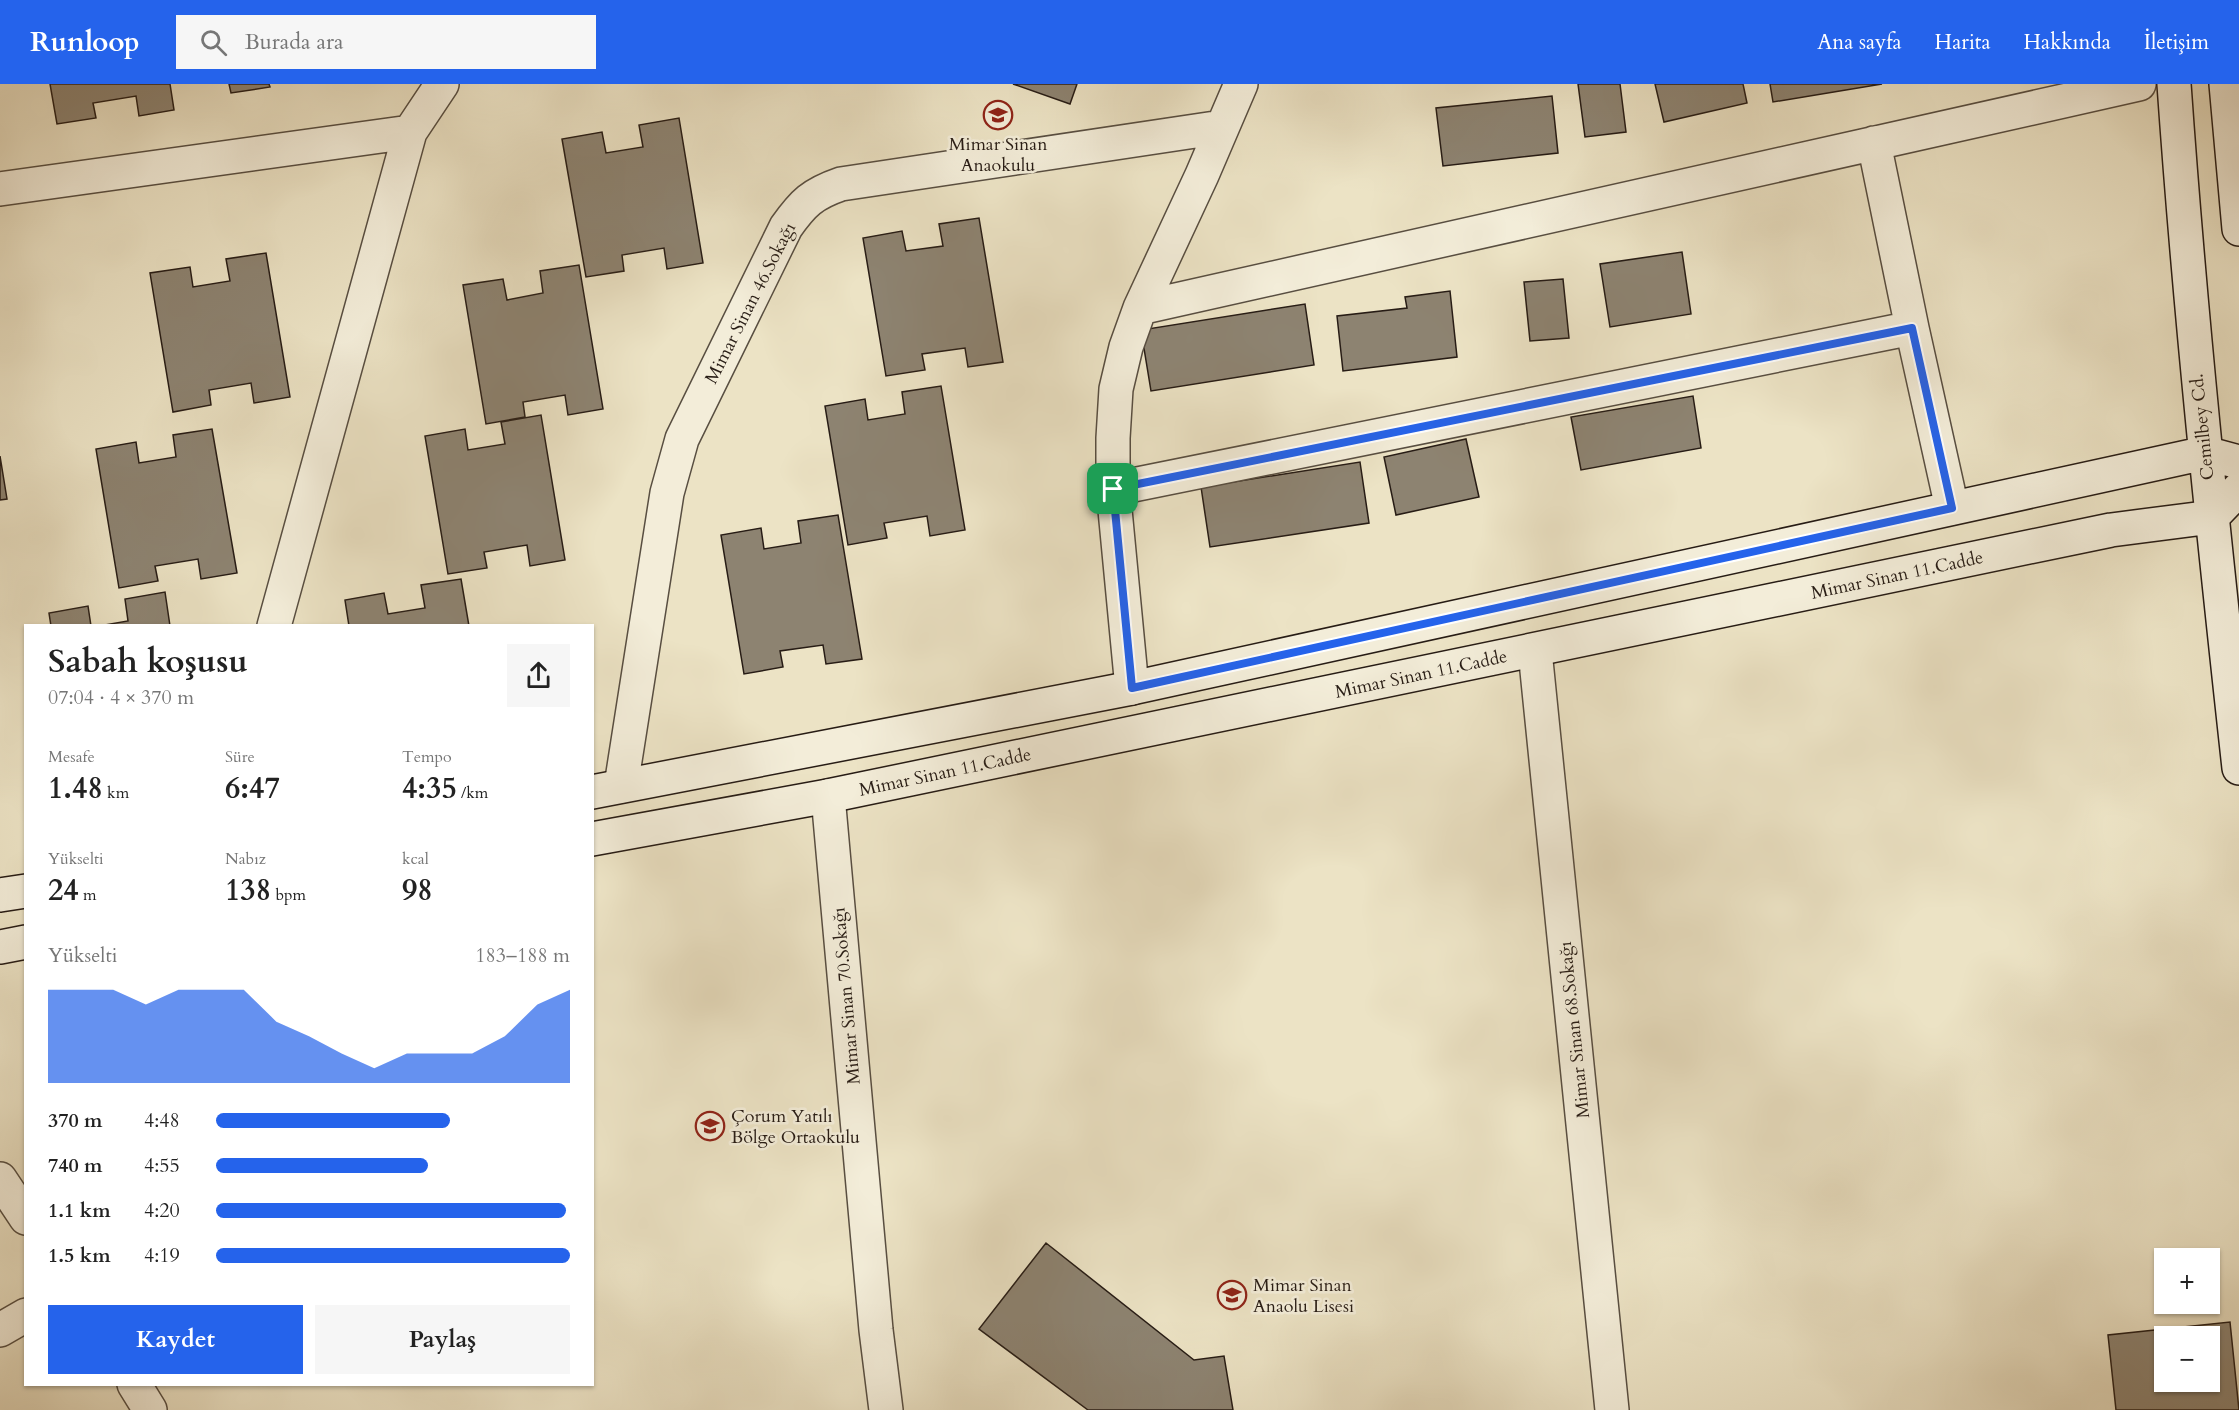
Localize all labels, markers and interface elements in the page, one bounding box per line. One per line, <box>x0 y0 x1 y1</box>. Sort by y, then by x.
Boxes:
search box <box>176 15 596 69</box>
text: Runloop <box>30 23 140 61</box>
icon: search <box>197 26 230 59</box>
text: Burada ara <box>245 27 343 57</box>
text: Ana sayfa <box>1817 28 1902 57</box>
text: Harita <box>1935 28 1991 57</box>
text: Hakkında <box>2024 28 2111 57</box>
text: İletişim <box>2144 28 2209 57</box>
school or university icon: Mimar Sinan Anaokulu <box>982 99 1014 131</box>
place label: Mimar Sinan Anaokulu <box>949 132 1048 178</box>
street label: Mimar Sinan 46.Sokağı <box>699 218 802 388</box>
street label: Cemilbey Cd. <box>2184 372 2221 481</box>
pin <box>1087 463 1138 514</box>
icon: arrive <box>1096 472 1129 505</box>
street label: Mimar Sinan 11.Cadde <box>1809 545 1986 606</box>
text: Sabah koşusu <box>48 639 248 684</box>
button: share <box>507 644 570 707</box>
street label: Mimar Sinan 11.Cadde <box>1333 644 1510 705</box>
text: 07:04 · 4 × 370 m <box>48 684 194 711</box>
street label: Mimar Sinan 11.Cadde <box>857 742 1034 803</box>
text: Mesafe <box>48 746 95 768</box>
text: Süre <box>225 746 255 768</box>
text: Tempo <box>402 746 452 768</box>
text: 1.48 <box>48 768 103 809</box>
text: 6:47 <box>225 768 280 809</box>
text: 4:35 <box>402 768 457 809</box>
text: km <box>103 782 129 804</box>
text: /km <box>457 782 488 804</box>
text: Yükselti <box>48 848 104 870</box>
text: Nabız <box>225 848 266 870</box>
text: kcal <box>402 848 429 870</box>
text: 24 <box>48 870 79 911</box>
text: 138 <box>225 870 271 911</box>
text: 98 <box>402 870 433 911</box>
text: m <box>79 884 97 906</box>
text: bpm <box>271 884 306 906</box>
street label: Mimar Sinan 70.Sokağı <box>826 906 867 1086</box>
street label: Mimar Sinan 68.Sokağı <box>1553 940 1596 1120</box>
text: Yükselti <box>48 942 117 969</box>
text: 183–188 m <box>475 942 570 969</box>
place label: Çorum Yatılı Bölge Ortaokulu <box>731 1104 860 1150</box>
text: 370 m <box>48 1107 103 1134</box>
text: 4:48 <box>144 1107 180 1134</box>
school or university icon: Çorum Yatılı Bölge Ortaokulu <box>694 1110 726 1142</box>
text: 740 m <box>48 1152 103 1179</box>
text: 4:55 <box>144 1152 180 1179</box>
text: 1.1 km <box>48 1197 111 1224</box>
text: 4:20 <box>144 1197 180 1224</box>
text: 1.5 km <box>48 1242 111 1269</box>
text: 4:19 <box>144 1242 180 1269</box>
map controls <box>2154 1248 2220 1392</box>
button: + <box>2154 1248 2220 1314</box>
place label: Mimar Sinan Anaolu Lisesi <box>1253 1273 1354 1319</box>
school or university icon: Mimar Sinan Anaolu Lisesi <box>1216 1279 1248 1311</box>
button: Kaydet <box>48 1305 303 1374</box>
button: Paylaş <box>315 1305 570 1374</box>
button: − <box>2154 1326 2220 1392</box>

